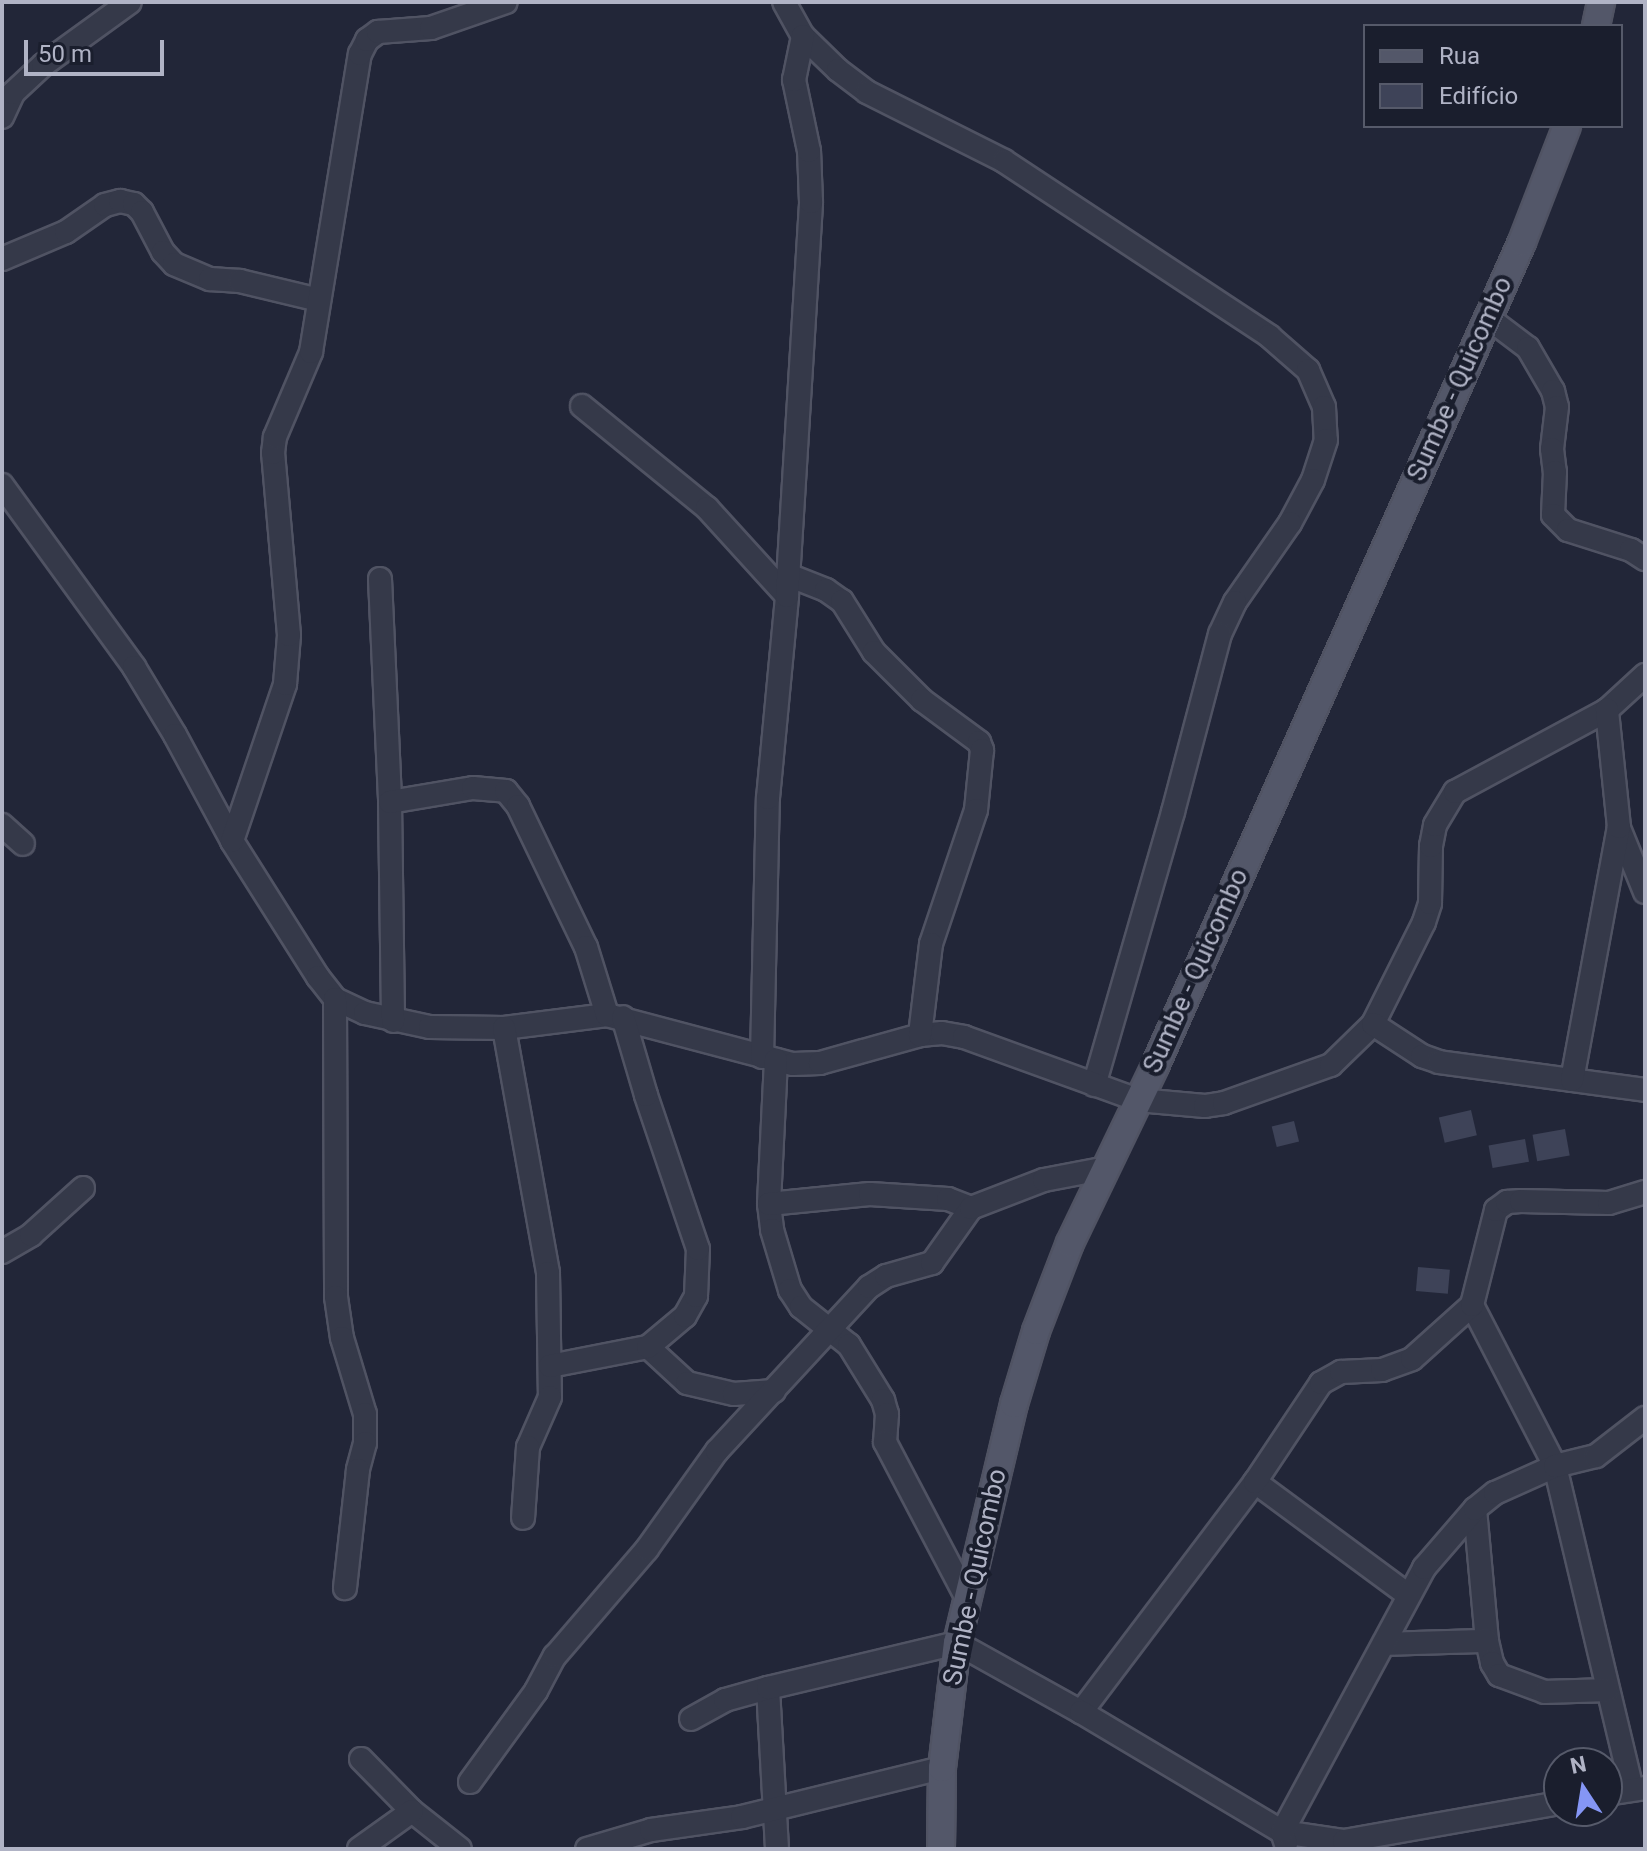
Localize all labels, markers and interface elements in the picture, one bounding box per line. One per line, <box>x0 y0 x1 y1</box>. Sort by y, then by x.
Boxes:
scale bar <box>28 24 168 74</box>
legend <box>1363 24 1623 128</box>
text: 50 m <box>38 40 92 68</box>
text: Rua <box>1439 42 1480 70</box>
text: Edifício <box>1439 82 1518 110</box>
street label: Sumbe - Quicombo <box>1401 272 1519 486</box>
street label: Sumbe - Quicombo <box>1137 864 1255 1078</box>
street label: Sumbe - Quicombo <box>937 1466 1013 1688</box>
north arrow <box>1543 1747 1623 1827</box>
text: N <box>1568 1751 1589 1779</box>

